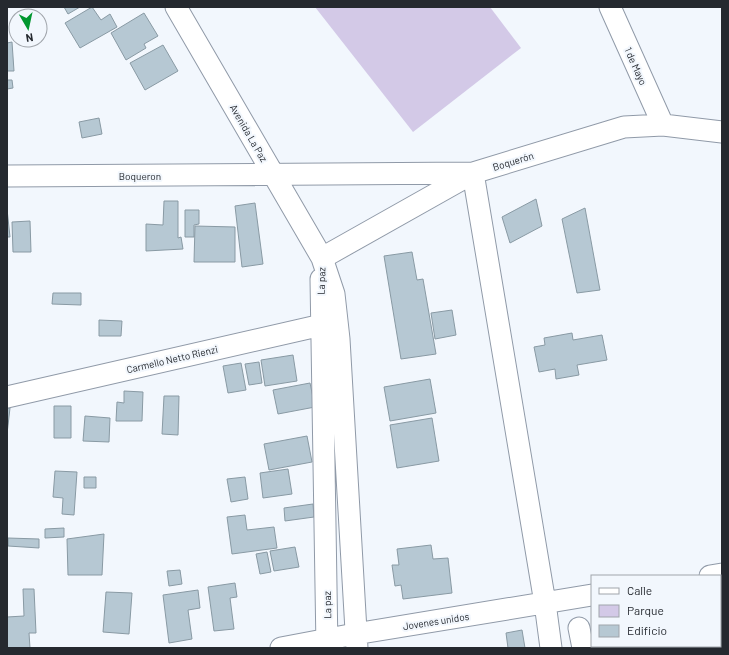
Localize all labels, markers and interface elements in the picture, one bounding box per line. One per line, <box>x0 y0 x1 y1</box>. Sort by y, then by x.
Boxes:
north arrow <box>8 8 48 48</box>
text: N <box>25 31 34 45</box>
street label: 1 de Mayo <box>622 45 650 87</box>
street label: Avenida La Paz <box>228 102 271 164</box>
street label: Boquerón <box>491 149 535 173</box>
street label: Boqueron <box>119 170 161 182</box>
street label: La paz <box>315 266 328 295</box>
street label: Carmello Netto Rienzi <box>125 343 219 375</box>
legend <box>591 575 721 647</box>
text: Calle <box>627 583 652 597</box>
street label: La paz <box>321 590 333 619</box>
text: Parque <box>627 603 664 617</box>
street label: Jovenes unidos <box>402 610 470 632</box>
text: Edificio <box>627 623 667 637</box>

